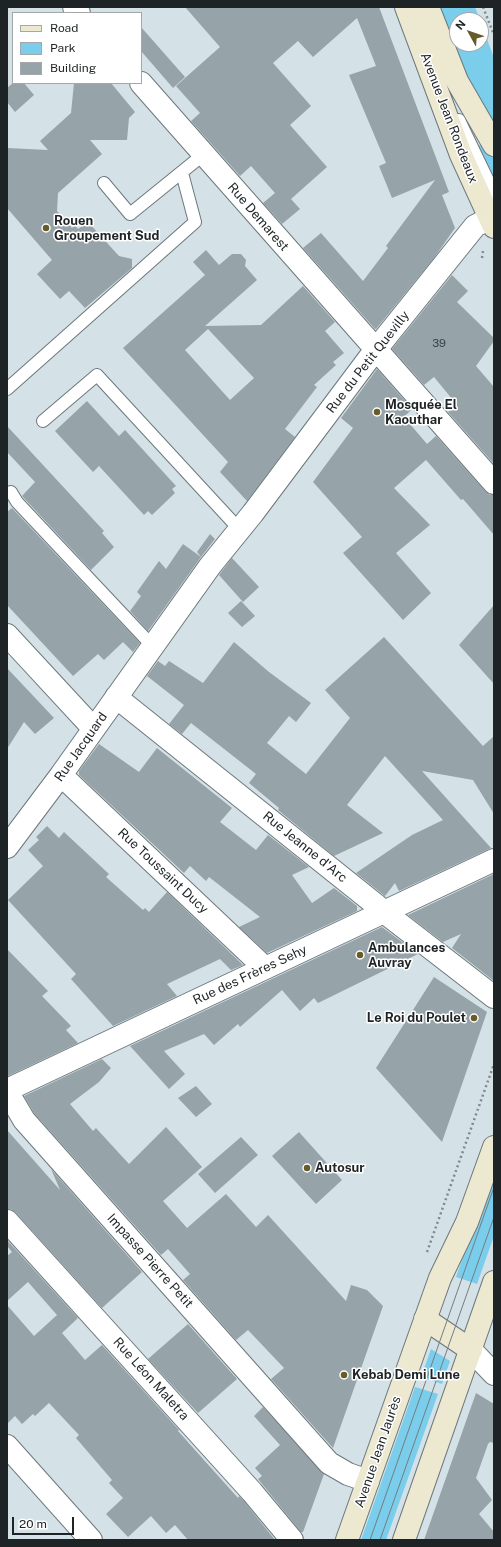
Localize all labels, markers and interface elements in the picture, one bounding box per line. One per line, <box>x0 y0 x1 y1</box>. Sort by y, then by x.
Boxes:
legend <box>12 12 142 84</box>
north arrow <box>449 12 489 52</box>
text: N <box>453 18 468 32</box>
text: Road <box>50 21 78 35</box>
text: Park <box>50 41 76 55</box>
street label: Avenue Jean Rondeaux <box>417 51 481 185</box>
text: Building <box>50 61 96 75</box>
street label: Rue Demarest <box>224 180 292 254</box>
place label: Rouen Groupement Sud <box>54 213 159 244</box>
marker: Rouen Groupement Sud <box>41 223 51 233</box>
street label: Rue du Petit Quevilly <box>323 308 413 416</box>
house number: 39 <box>432 337 446 351</box>
place label: Mosquée El Kaouthar <box>385 397 457 428</box>
marker: Mosquée El Kaouthar <box>372 407 382 417</box>
street label: Rue Jacquard <box>51 709 111 785</box>
street label: Rue Jeanne d'Arc <box>260 808 350 886</box>
street label: Rue Toussaint Ducy <box>115 825 211 917</box>
place label: Ambulances Auvray <box>368 940 445 971</box>
street label: Rue des Frères Sehy <box>191 942 309 1008</box>
marker: Ambulances Auvray <box>355 950 365 960</box>
place label: Le Roi du Poulet <box>367 1010 466 1026</box>
marker: Le Roi du Poulet <box>469 1013 479 1023</box>
place label: Autosur <box>315 1160 365 1176</box>
marker: Autosur <box>302 1163 312 1173</box>
street label: Impasse Pierre Petit <box>104 1211 196 1311</box>
street label: Rue Léon Maletra <box>110 1334 192 1424</box>
place label: Kebab Demi Lune <box>352 1367 460 1383</box>
marker: Kebab Demi Lune <box>339 1370 349 1380</box>
street label: Avenue Jean Jaurès <box>352 1394 404 1510</box>
scale bar <box>14 1509 76 1535</box>
text: 20 m <box>19 1517 47 1531</box>

